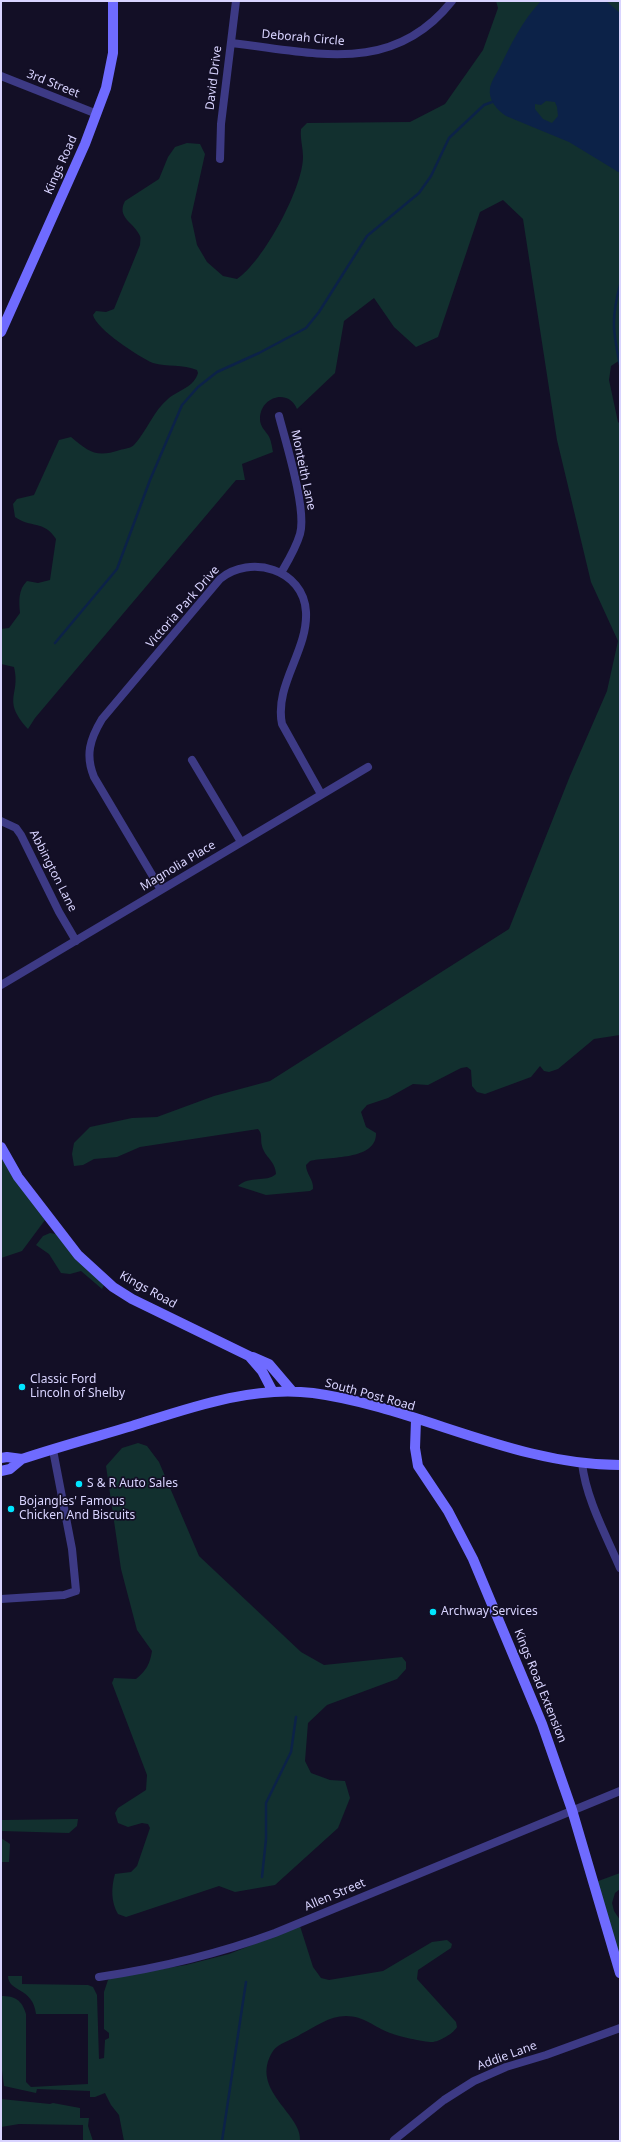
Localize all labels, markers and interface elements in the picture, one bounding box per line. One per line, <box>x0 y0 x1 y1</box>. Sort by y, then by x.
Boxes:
street label: Deborah Circle <box>261 27 345 49</box>
street label: David Drive <box>203 45 225 111</box>
street label: 3rd Street <box>25 67 81 101</box>
street label: Kings Road <box>42 133 80 197</box>
street label: Monteith Lane <box>287 428 319 512</box>
street label: Victoria Park Drive <box>144 563 222 651</box>
street label: Abbington Lane <box>26 828 80 914</box>
street label: Magnolia Place <box>138 838 218 894</box>
street label: Kings Road <box>117 1268 179 1312</box>
place label: Classic Ford Lincoln of Shelby <box>30 1373 125 1401</box>
street label: South Post Road <box>323 1376 417 1414</box>
marker: Classic Ford Lincoln of Shelby <box>17 1382 27 1392</box>
place label: S & R Auto Sales <box>87 1477 178 1491</box>
marker: S & R Auto Sales <box>74 1479 84 1489</box>
place label: Bojangles' Famous Chicken And Biscuits <box>19 1495 135 1523</box>
marker: Bojangles' Famous Chicken And Biscuits <box>6 1504 16 1514</box>
place label: Archway Services <box>441 1605 538 1619</box>
marker: Archway Services <box>428 1607 438 1617</box>
street label: Kings Road Extension <box>511 1627 569 1745</box>
street label: Allen Street <box>302 1876 368 1914</box>
street label: Addie Lane <box>475 2039 539 2073</box>

